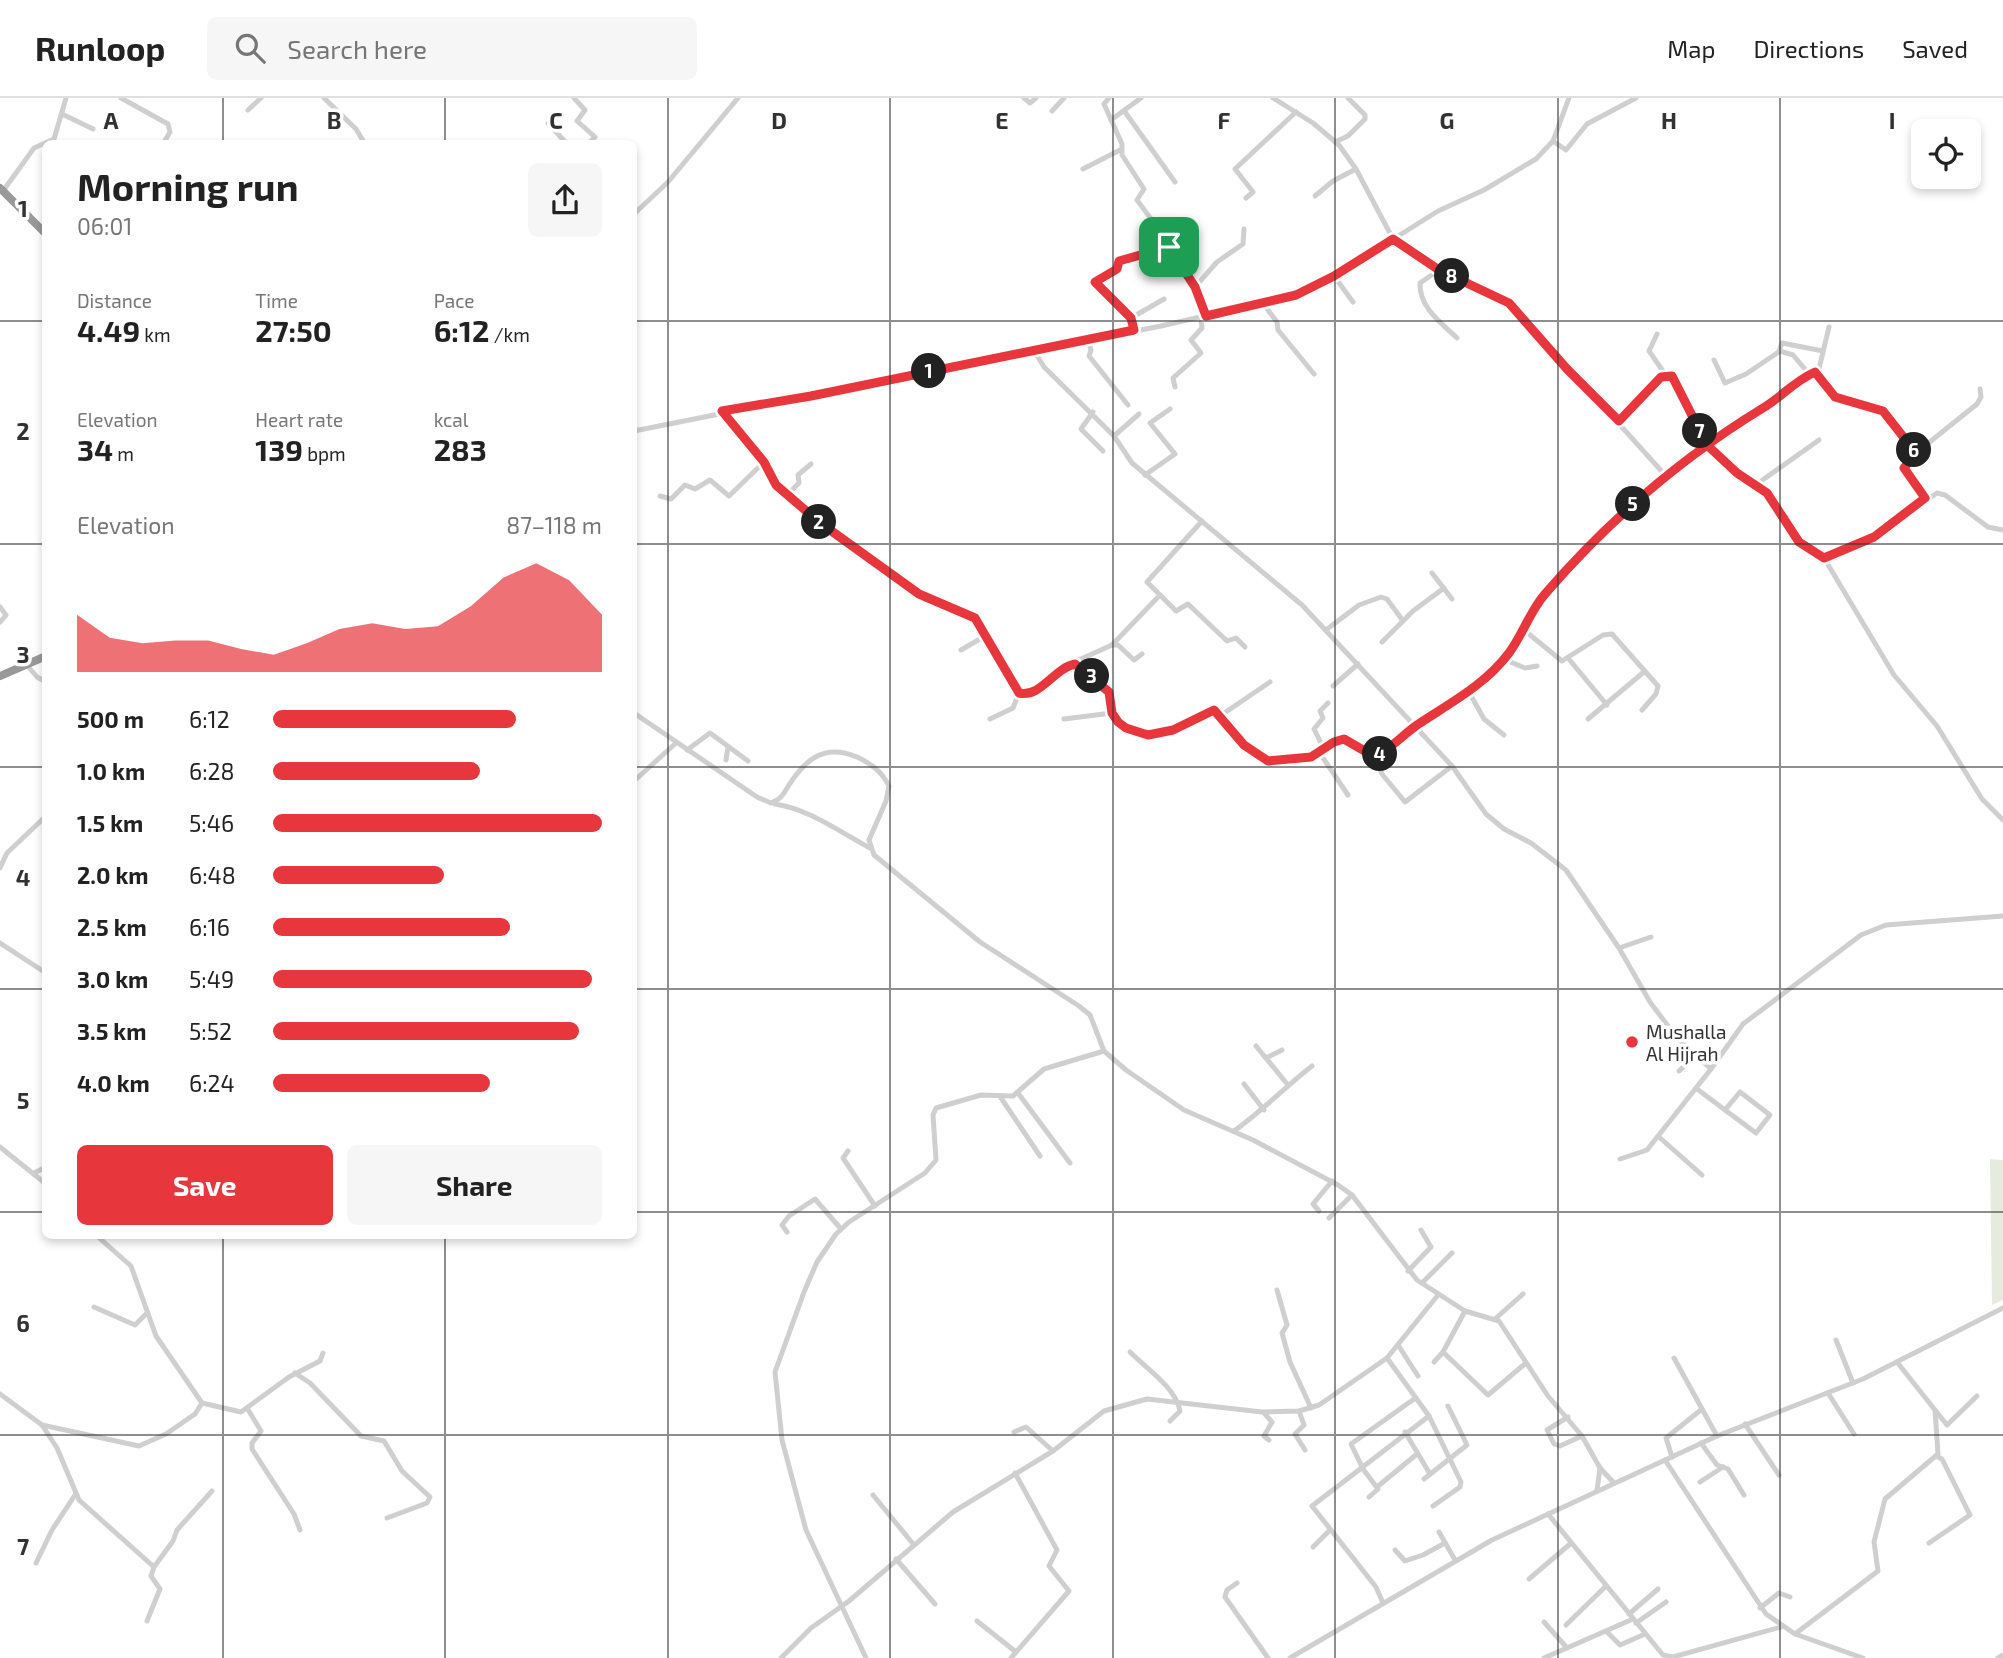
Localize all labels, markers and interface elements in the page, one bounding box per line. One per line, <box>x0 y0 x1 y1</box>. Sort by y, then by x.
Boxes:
search box <box>207 17 697 80</box>
text: Runloop <box>35 28 165 68</box>
icon: search <box>231 29 269 67</box>
text: Search here <box>287 33 427 64</box>
text: Map <box>1667 34 1715 63</box>
text: Directions <box>1753 34 1864 63</box>
text: Saved <box>1902 34 1968 63</box>
text: A <box>103 106 119 134</box>
text: B <box>327 106 341 134</box>
text: C <box>549 106 563 134</box>
text: D <box>771 106 787 134</box>
text: E <box>995 106 1009 134</box>
text: F <box>1218 106 1231 134</box>
text: G <box>1440 106 1454 134</box>
text: H <box>1661 106 1677 134</box>
text: I <box>1889 106 1895 134</box>
map controls <box>1911 119 1981 189</box>
button: locate <box>1911 119 1981 189</box>
text: Morning run <box>77 163 298 209</box>
button: share <box>528 163 602 237</box>
text: 1 <box>18 194 28 222</box>
text: 06:01 <box>77 212 132 240</box>
pin <box>1139 217 1199 277</box>
icon: arrive <box>1150 228 1188 266</box>
pin: 8 <box>1434 258 1470 294</box>
text: 8 <box>1446 264 1457 287</box>
text: Distance <box>77 289 152 312</box>
text: Time <box>255 289 298 312</box>
text: Pace <box>434 289 475 312</box>
text: 4.49 <box>77 312 140 348</box>
text: 27:50 <box>255 312 332 348</box>
text: 6:12 <box>434 312 489 348</box>
text: km <box>140 323 171 346</box>
text: /km <box>489 323 530 346</box>
pin: 1 <box>912 354 946 388</box>
text: 1 <box>924 359 933 382</box>
text: Elevation <box>77 408 158 431</box>
text: Heart rate <box>255 408 343 431</box>
text: kcal <box>434 408 468 431</box>
pin: 7 <box>1682 414 1718 448</box>
text: 2 <box>16 417 30 445</box>
text: 7 <box>1694 419 1705 442</box>
text: 34 <box>77 431 113 467</box>
text: 139 <box>255 431 303 467</box>
text: 283 <box>434 431 487 467</box>
pin: 6 <box>1896 432 1932 468</box>
text: 6 <box>1908 438 1919 461</box>
text: m <box>113 442 134 465</box>
text: bpm <box>303 442 346 465</box>
pin: 5 <box>1616 486 1650 522</box>
text: 5 <box>1627 492 1638 515</box>
pin: 2 <box>802 504 836 540</box>
text: 2 <box>813 510 824 533</box>
text: Elevation <box>77 511 175 539</box>
text: 87–118 m <box>506 511 602 539</box>
text: 3 <box>16 640 30 668</box>
pin: 3 <box>1074 658 1110 694</box>
text: 3 <box>1086 664 1097 687</box>
text: 500 m <box>77 705 144 733</box>
text: 6:12 <box>189 705 230 733</box>
pin: 4 <box>1362 736 1398 772</box>
text: 4 <box>1373 742 1386 765</box>
text: 1.0 km <box>77 757 145 785</box>
text: 6:28 <box>189 757 234 785</box>
text: 1.5 km <box>77 809 143 837</box>
text: 5:46 <box>189 809 234 837</box>
text: 2.0 km <box>77 861 149 889</box>
text: 6:48 <box>189 861 236 889</box>
text: 4 <box>16 863 30 891</box>
text: 2.5 km <box>77 913 147 941</box>
text: 6:16 <box>189 913 230 941</box>
text: 3.0 km <box>77 965 148 993</box>
text: 5:49 <box>189 965 234 993</box>
text: 3.5 km <box>77 1017 146 1045</box>
text: 5:52 <box>189 1017 232 1045</box>
place label: Mushalla Al Hijrah <box>1646 1020 1726 1065</box>
marker: Mushalla Al Hijrah <box>1624 1034 1640 1050</box>
text: 4.0 km <box>77 1069 150 1097</box>
text: 6:24 <box>189 1069 235 1097</box>
text: 5 <box>17 1086 29 1114</box>
button: Save <box>77 1145 333 1225</box>
button: Share <box>347 1145 602 1225</box>
text: 6 <box>16 1309 30 1337</box>
text: 7 <box>17 1532 29 1560</box>

